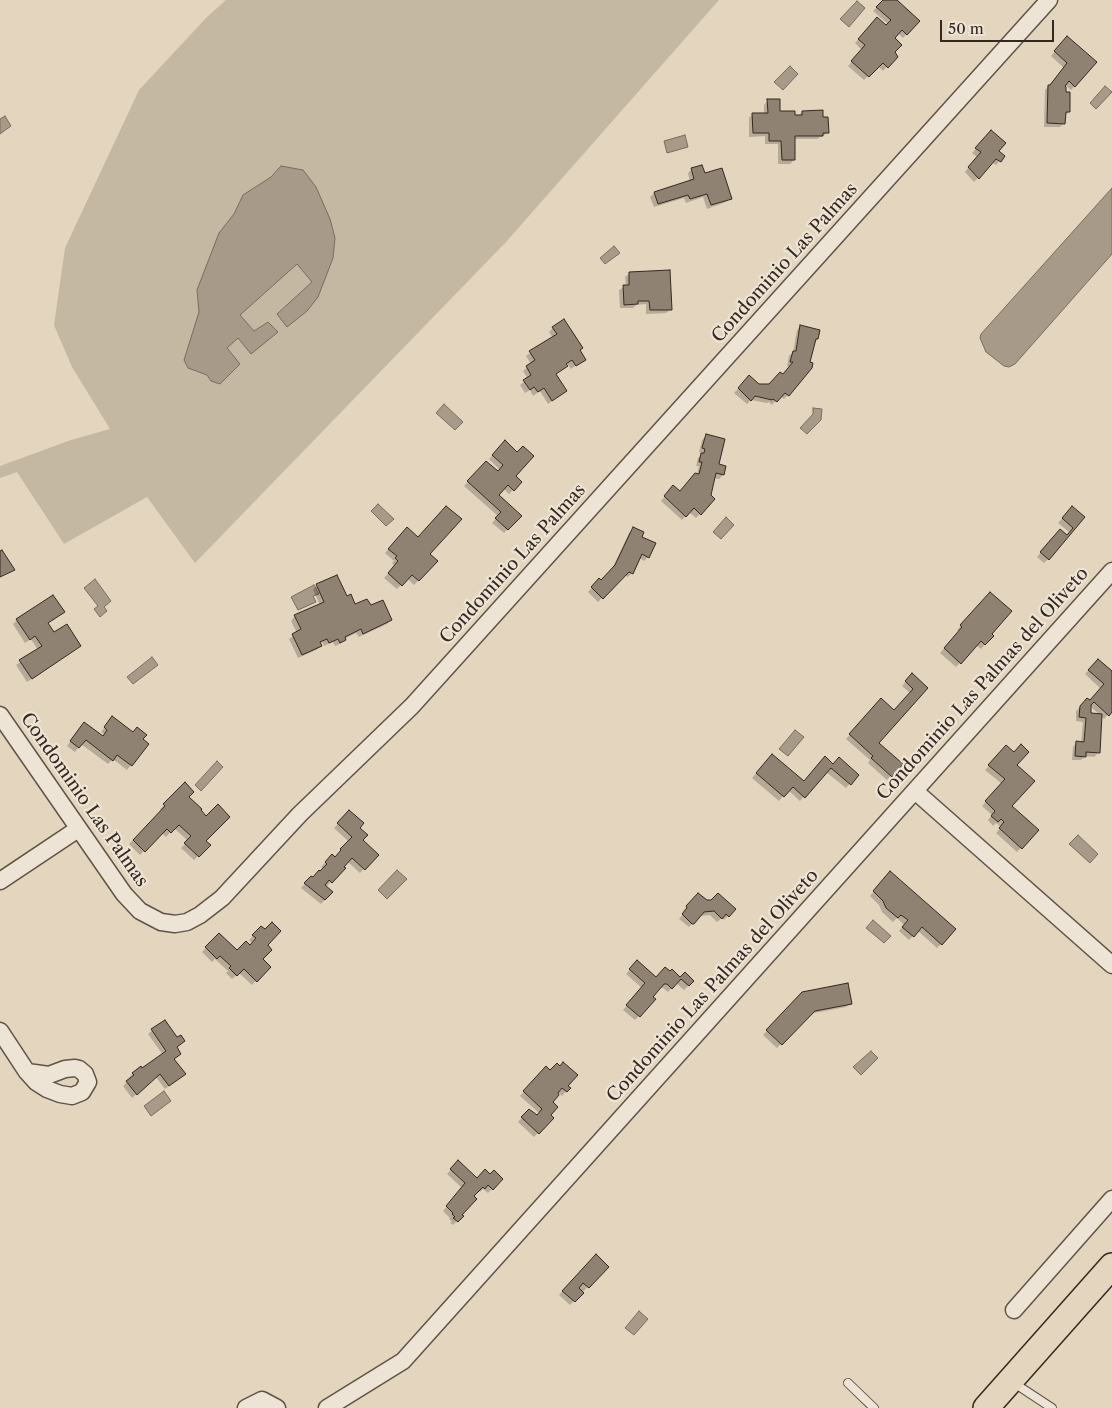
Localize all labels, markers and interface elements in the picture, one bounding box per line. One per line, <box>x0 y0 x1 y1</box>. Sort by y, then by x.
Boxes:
scale bar <box>942 10 1056 42</box>
text: 50 m <box>948 19 984 38</box>
street label: Condominio Las Palmas <box>708 179 862 347</box>
street label: Condominio Las Palmas <box>436 480 590 648</box>
street label: Condominio Las Palmas del Oliveto <box>873 563 1093 805</box>
street label: Condominio Las Palmas <box>16 709 152 891</box>
street label: Condominio Las Palmas del Oliveto <box>603 865 823 1107</box>

